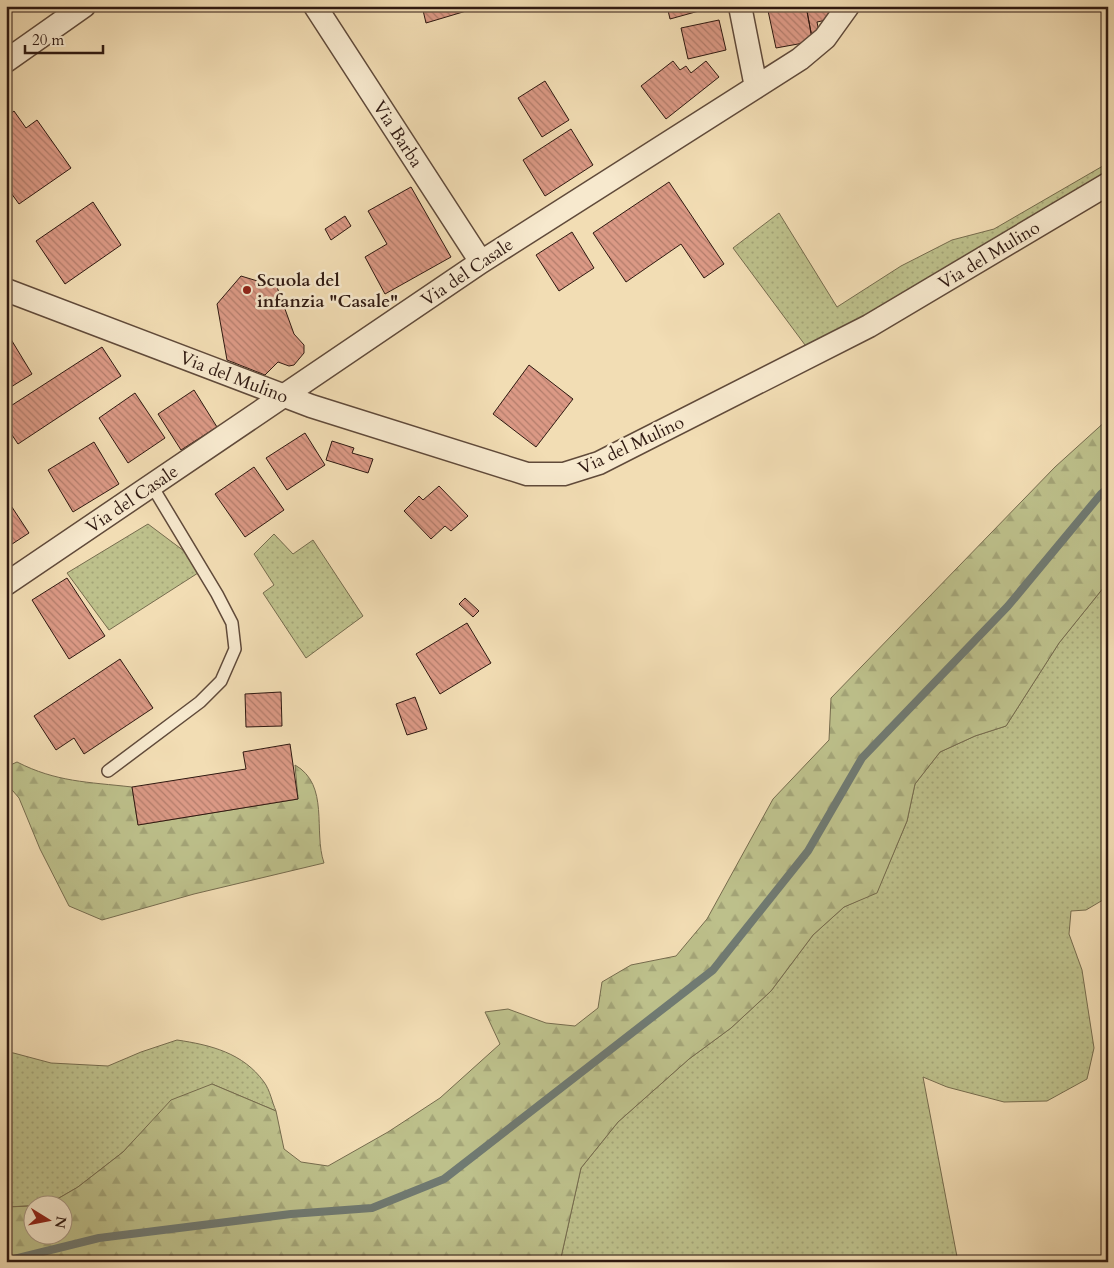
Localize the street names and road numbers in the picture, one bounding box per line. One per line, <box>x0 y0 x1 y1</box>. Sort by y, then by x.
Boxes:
street label: Via Barba <box>367 96 429 173</box>
street label: Via del Mulino <box>934 215 1045 296</box>
street label: Via del Casale <box>416 232 518 312</box>
street label: Via del Mulino <box>176 345 292 410</box>
street label: Via del Mulino <box>574 410 689 481</box>
street label: Via del Casale <box>81 459 183 539</box>

